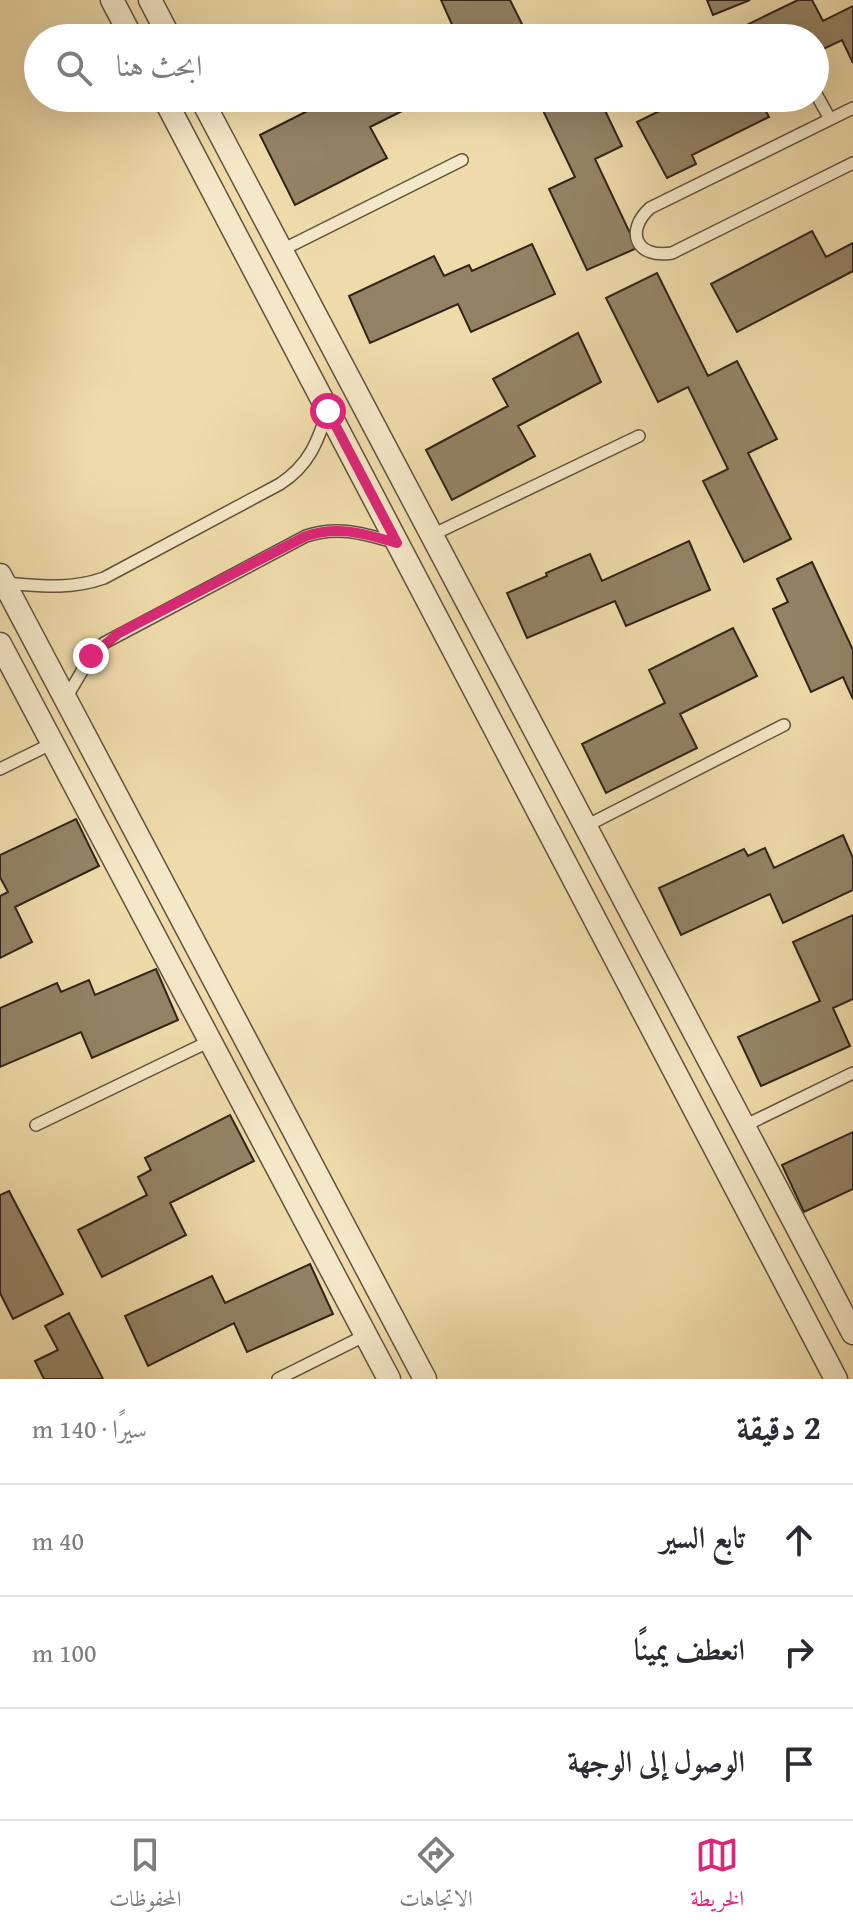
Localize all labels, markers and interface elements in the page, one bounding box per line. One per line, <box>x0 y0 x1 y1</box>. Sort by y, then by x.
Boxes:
search box <box>24 24 829 112</box>
text: ابحث هنا <box>116 43 203 87</box>
icon: search <box>52 46 96 90</box>
route start <box>310 393 346 429</box>
route end <box>73 638 109 674</box>
text: 2 دقيقة <box>737 1402 821 1451</box>
text: سيرًا · 140 m <box>32 1409 147 1448</box>
text: تابع السير <box>660 1515 745 1559</box>
icon: ahead <box>777 1518 821 1562</box>
text: 40 m <box>32 1521 84 1560</box>
text: انعطف يمينًا <box>634 1627 745 1671</box>
icon: right <box>777 1630 821 1674</box>
text: 100 m <box>32 1633 97 1672</box>
text: الوصول إلى الوجهة <box>567 1739 745 1783</box>
icon: arrive <box>777 1742 821 1786</box>
tab: المحفوظات <box>109 1833 181 1920</box>
tab: الاتجاهات <box>399 1833 473 1920</box>
tab: الخريطة <box>691 1833 744 1920</box>

